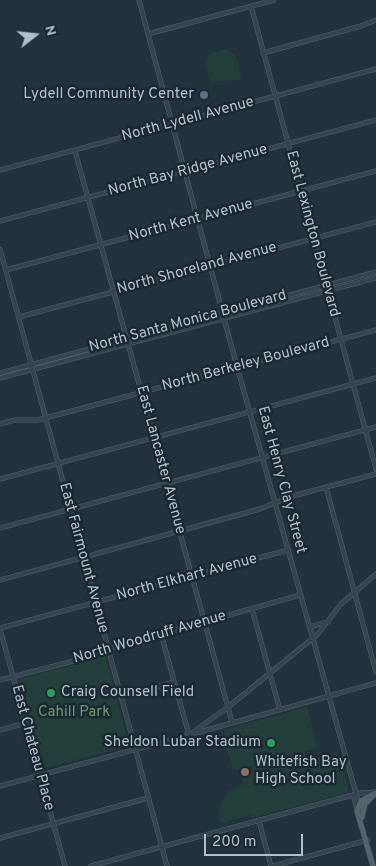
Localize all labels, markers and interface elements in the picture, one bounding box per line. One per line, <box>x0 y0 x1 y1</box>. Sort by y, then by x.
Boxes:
north arrow <box>10 10 60 60</box>
text: N <box>40 24 59 38</box>
place label: Lydell Community Center <box>23 86 194 104</box>
marker: Lydell Community Center <box>198 89 210 101</box>
street label: North Lydell Avenue <box>120 94 256 146</box>
street label: North Bay Ridge Avenue <box>106 141 270 201</box>
street label: East Lexington Boulevard <box>281 149 343 319</box>
street label: North Kent Avenue <box>127 196 255 246</box>
street label: North Shoreland Avenue <box>115 239 279 299</box>
street label: North Santa Monica Boulevard <box>87 287 289 357</box>
street label: North Berkeley Boulevard <box>160 334 332 396</box>
street label: East Lancaster Avenue <box>131 384 189 536</box>
street label: East Henry Clay Street <box>253 404 309 556</box>
street label: East Fairmount Avenue <box>54 481 112 635</box>
street label: North Elkhart Avenue <box>115 551 259 605</box>
street label: North Woodruff Avenue <box>71 608 229 668</box>
street label: East Chateau Place <box>7 683 57 813</box>
place label: Craig Counsell Field <box>61 684 194 702</box>
marker: Craig Counsell Field <box>45 687 57 699</box>
park label: Cahill Park <box>38 704 110 722</box>
place label: Sheldon Lubar Stadium <box>104 734 261 752</box>
marker: Sheldon Lubar Stadium <box>265 737 277 749</box>
place label: Whitefish Bay High School <box>255 754 347 789</box>
marker: Whitefish Bay High School <box>239 766 251 778</box>
scale bar <box>206 824 305 856</box>
text: 200 m <box>212 833 257 852</box>

